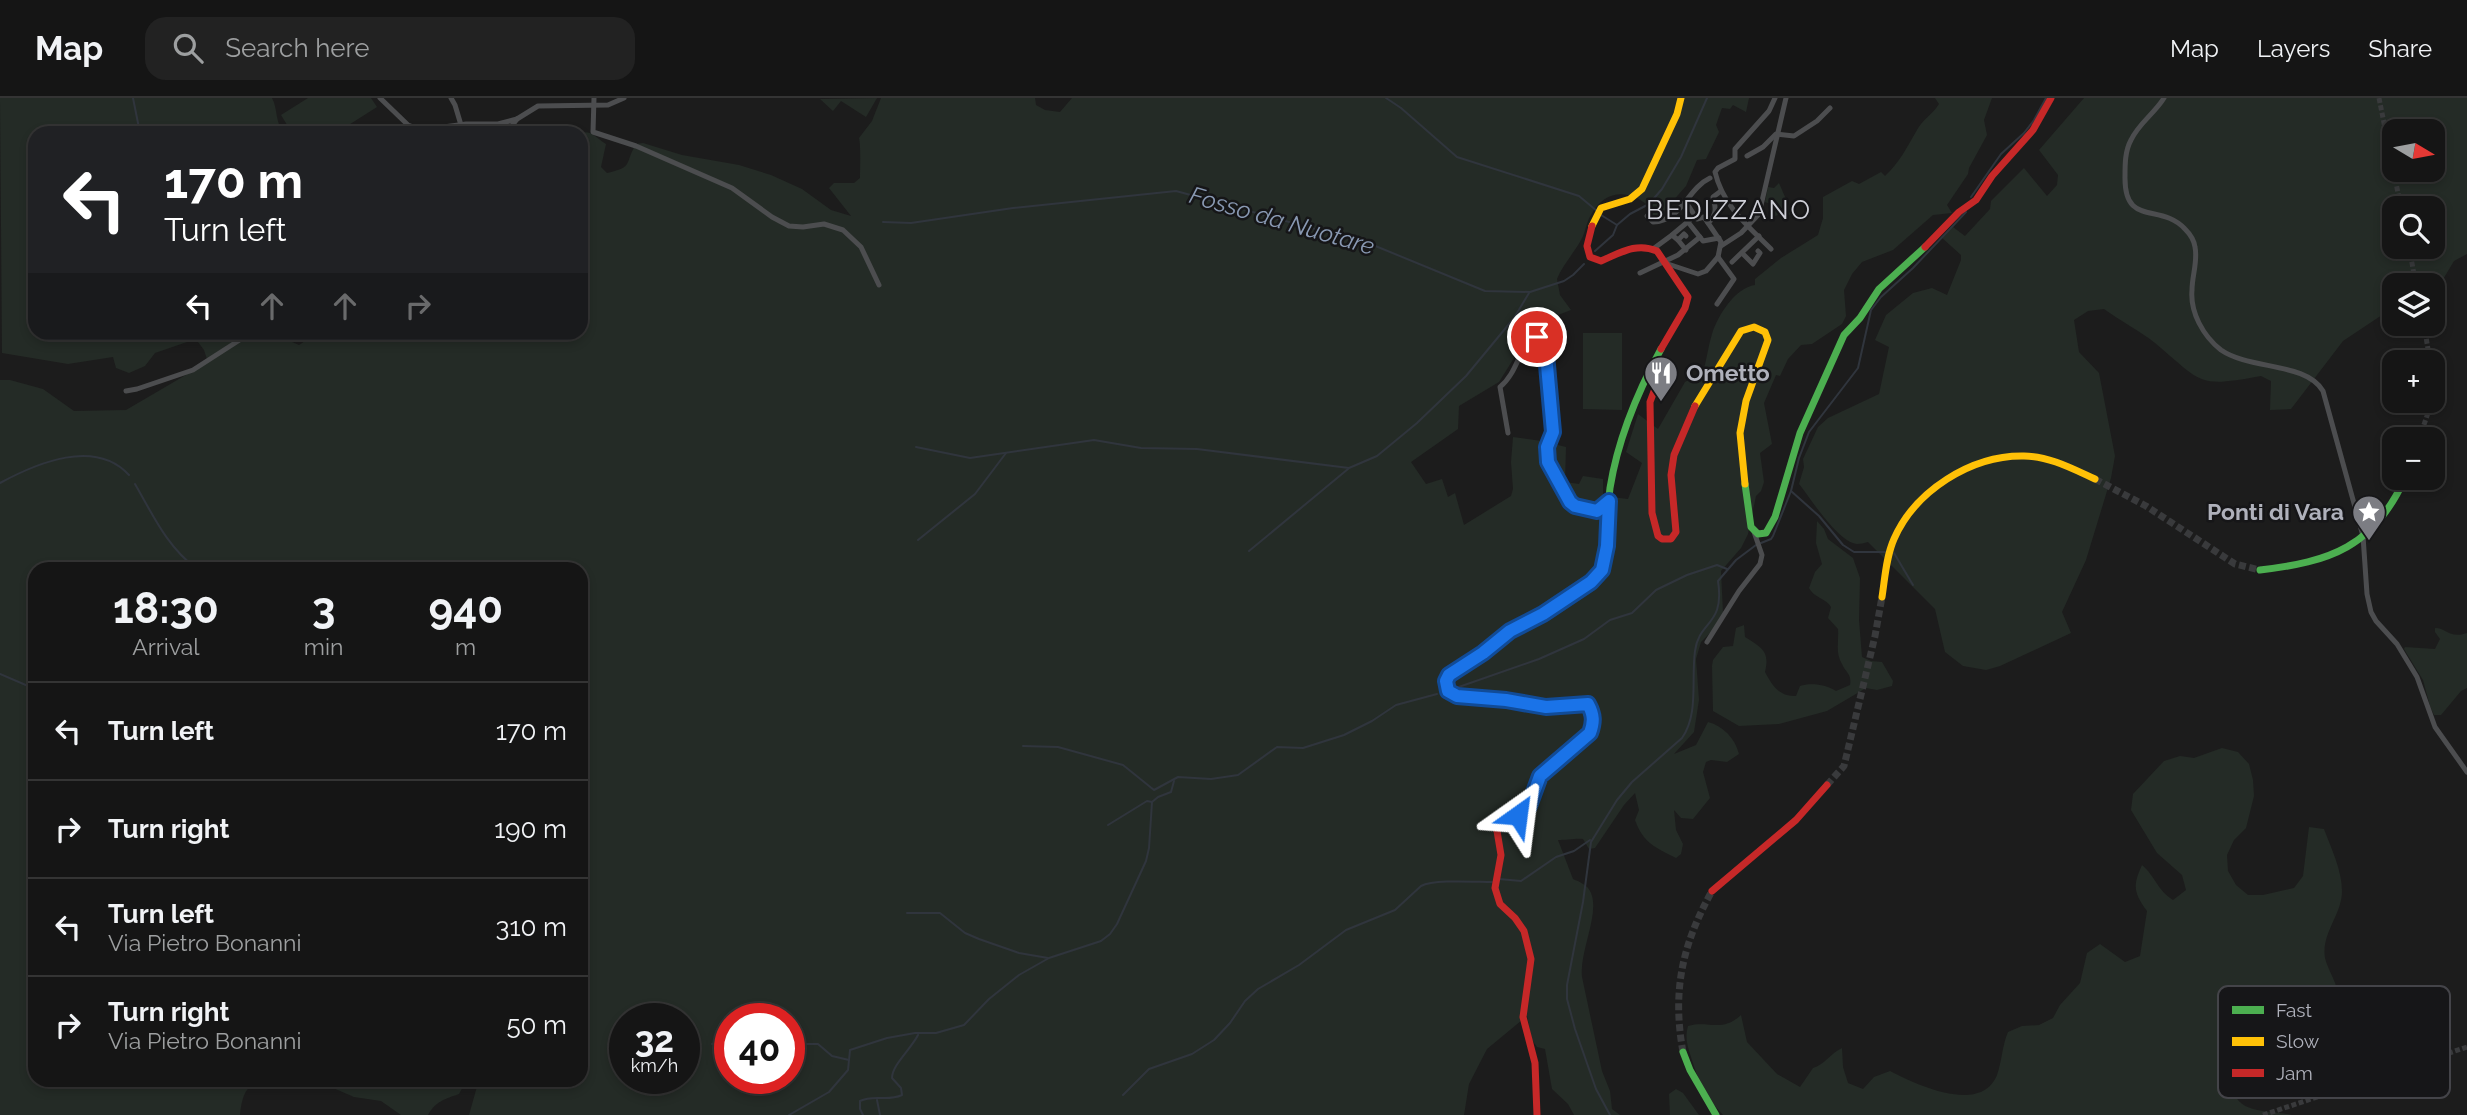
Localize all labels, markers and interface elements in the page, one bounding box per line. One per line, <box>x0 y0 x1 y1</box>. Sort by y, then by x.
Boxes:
search box <box>145 17 635 80</box>
text: Map <box>35 29 103 68</box>
icon: search <box>169 29 207 67</box>
text: Search here <box>225 33 370 63</box>
text: Map <box>2170 34 2219 63</box>
text: Layers <box>2257 34 2330 63</box>
text: Share <box>2368 34 2432 63</box>
north arrow <box>2382 119 2445 182</box>
map controls <box>2382 119 2445 490</box>
text: 170 m <box>164 152 303 209</box>
icon: left <box>49 154 140 245</box>
water label: Fosso da Nuotare <box>1186 180 1378 261</box>
district label: BEDIZZANO <box>1646 195 1812 225</box>
button: search <box>2382 196 2445 259</box>
text: Turn left <box>164 211 286 248</box>
button: layers <box>2382 273 2445 336</box>
icon: left <box>180 287 218 325</box>
icon: ahead <box>253 287 291 325</box>
icon: ahead <box>326 287 364 325</box>
icon: right <box>399 287 437 325</box>
pin <box>1507 307 1567 367</box>
icon: arrive <box>1518 318 1556 356</box>
button: + <box>2382 350 2445 413</box>
restaurant icon: Ometto <box>1642 354 1680 403</box>
place label: Ometto <box>1686 359 1770 386</box>
button: − <box>2382 427 2445 490</box>
place icon: Ponti di Vara <box>2350 493 2388 542</box>
place label: Ponti di Vara <box>2207 498 2344 525</box>
text: 18:30 <box>113 584 219 633</box>
text: 3 <box>312 584 335 633</box>
text: 940 <box>428 584 503 633</box>
text: Arrival <box>132 633 200 660</box>
text: min <box>304 633 343 660</box>
text: m <box>455 633 476 660</box>
icon: left <box>49 712 87 750</box>
text: Turn left <box>108 716 214 746</box>
text: 170 m <box>496 716 567 746</box>
position arrow <box>1481 778 1555 852</box>
icon: right <box>49 810 87 848</box>
text: Turn right <box>108 814 229 844</box>
text: 190 m <box>494 814 567 844</box>
text: Turn left <box>108 899 214 929</box>
icon: left <box>49 908 87 946</box>
text: 310 m <box>496 912 567 942</box>
text: Via Pietro Bonanni <box>108 929 301 956</box>
legend <box>2218 986 2450 1098</box>
text: Turn right <box>108 997 229 1027</box>
text: Fast <box>2276 999 2312 1021</box>
speed limit sign: 40 <box>714 1003 805 1094</box>
icon: right <box>49 1006 87 1044</box>
text: 50 m <box>506 1010 567 1040</box>
text: 32 <box>635 1019 674 1060</box>
text: Via Pietro Bonanni <box>108 1027 301 1054</box>
text: Slow <box>2276 1030 2320 1052</box>
text: km/h <box>631 1055 678 1076</box>
text: Jam <box>2276 1062 2313 1084</box>

